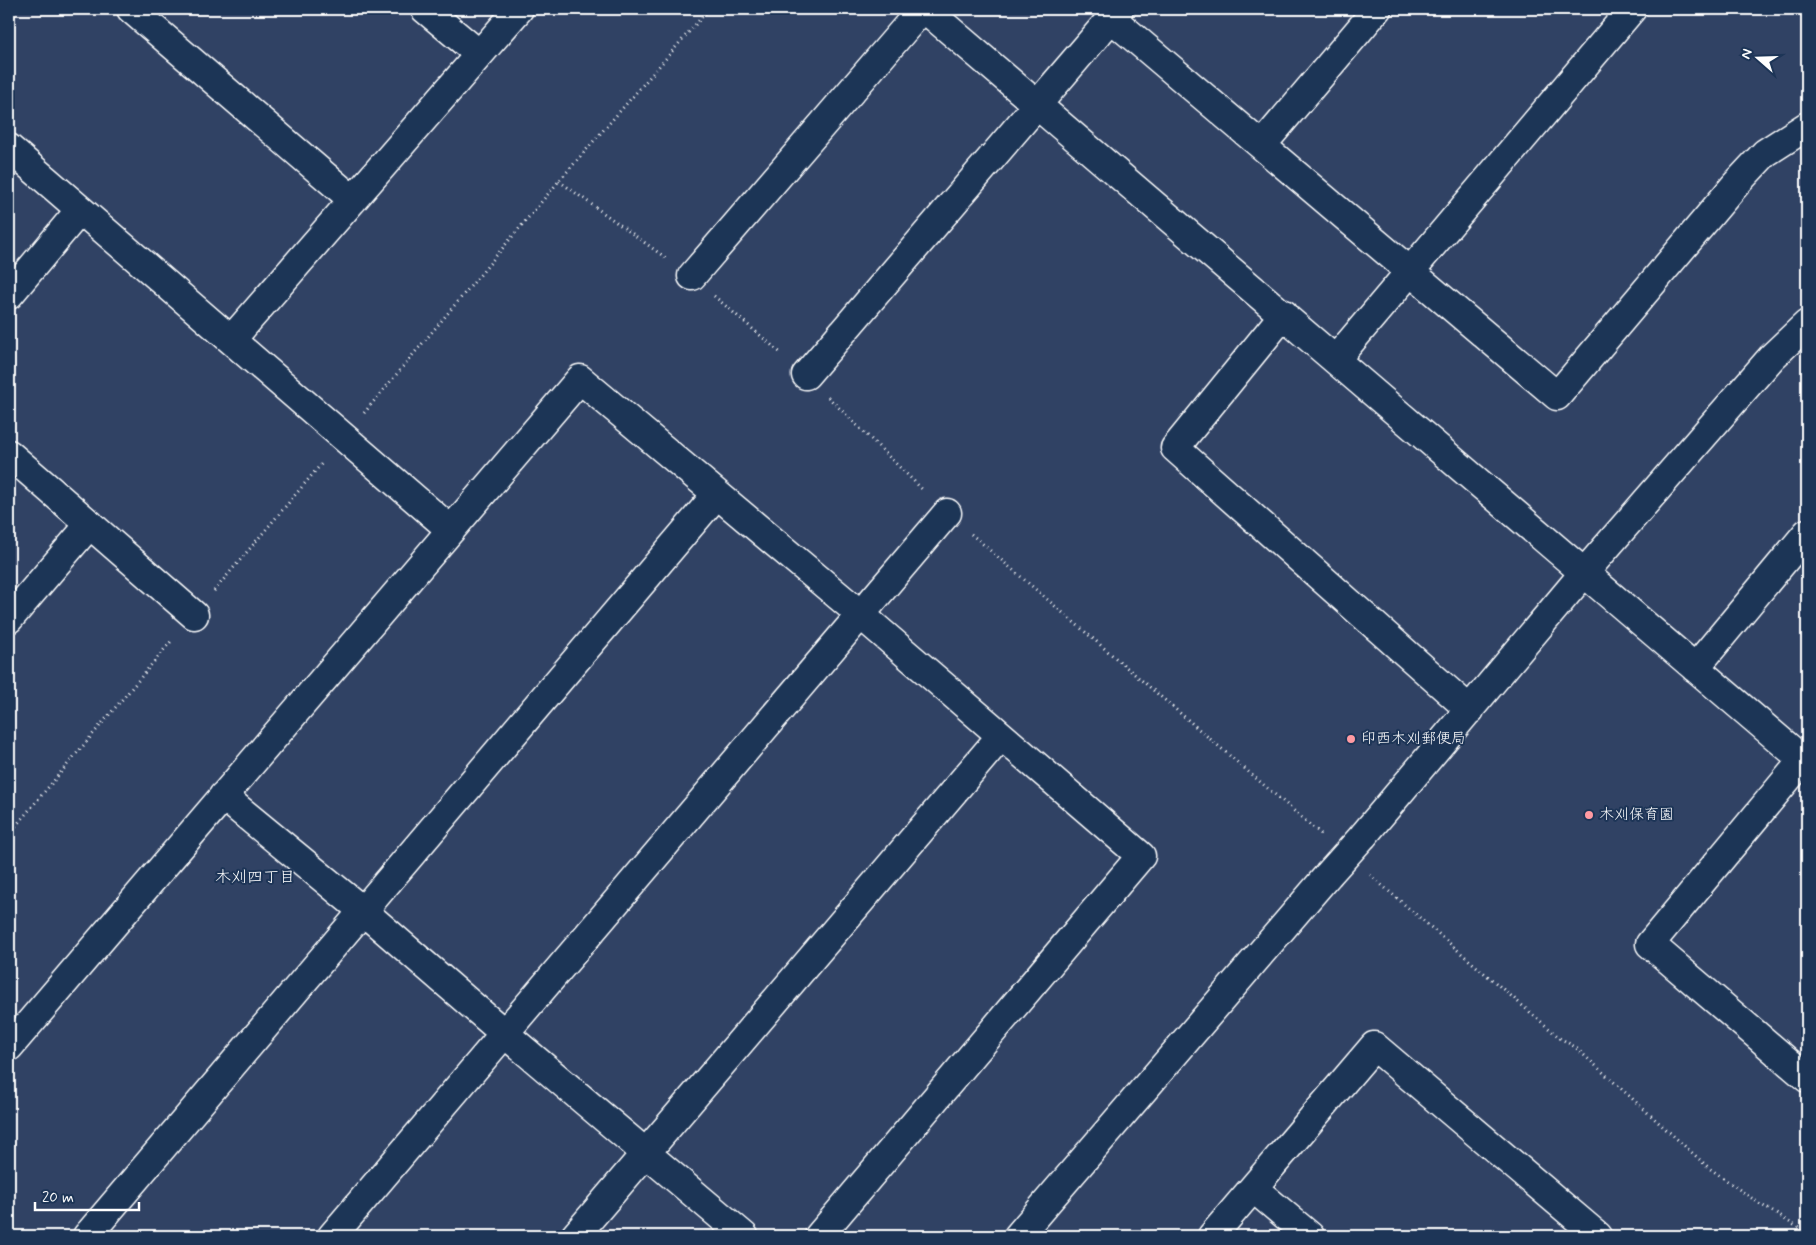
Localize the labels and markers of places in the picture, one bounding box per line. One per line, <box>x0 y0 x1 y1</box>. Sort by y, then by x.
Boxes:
place label: 印西木刈郵便局 <box>1361 729 1466 749</box>
marker: 印西木刈郵便局 <box>1345 733 1357 745</box>
place label: 木刈保育園 <box>1599 805 1674 825</box>
marker: 木刈保育園 <box>1583 809 1595 821</box>

